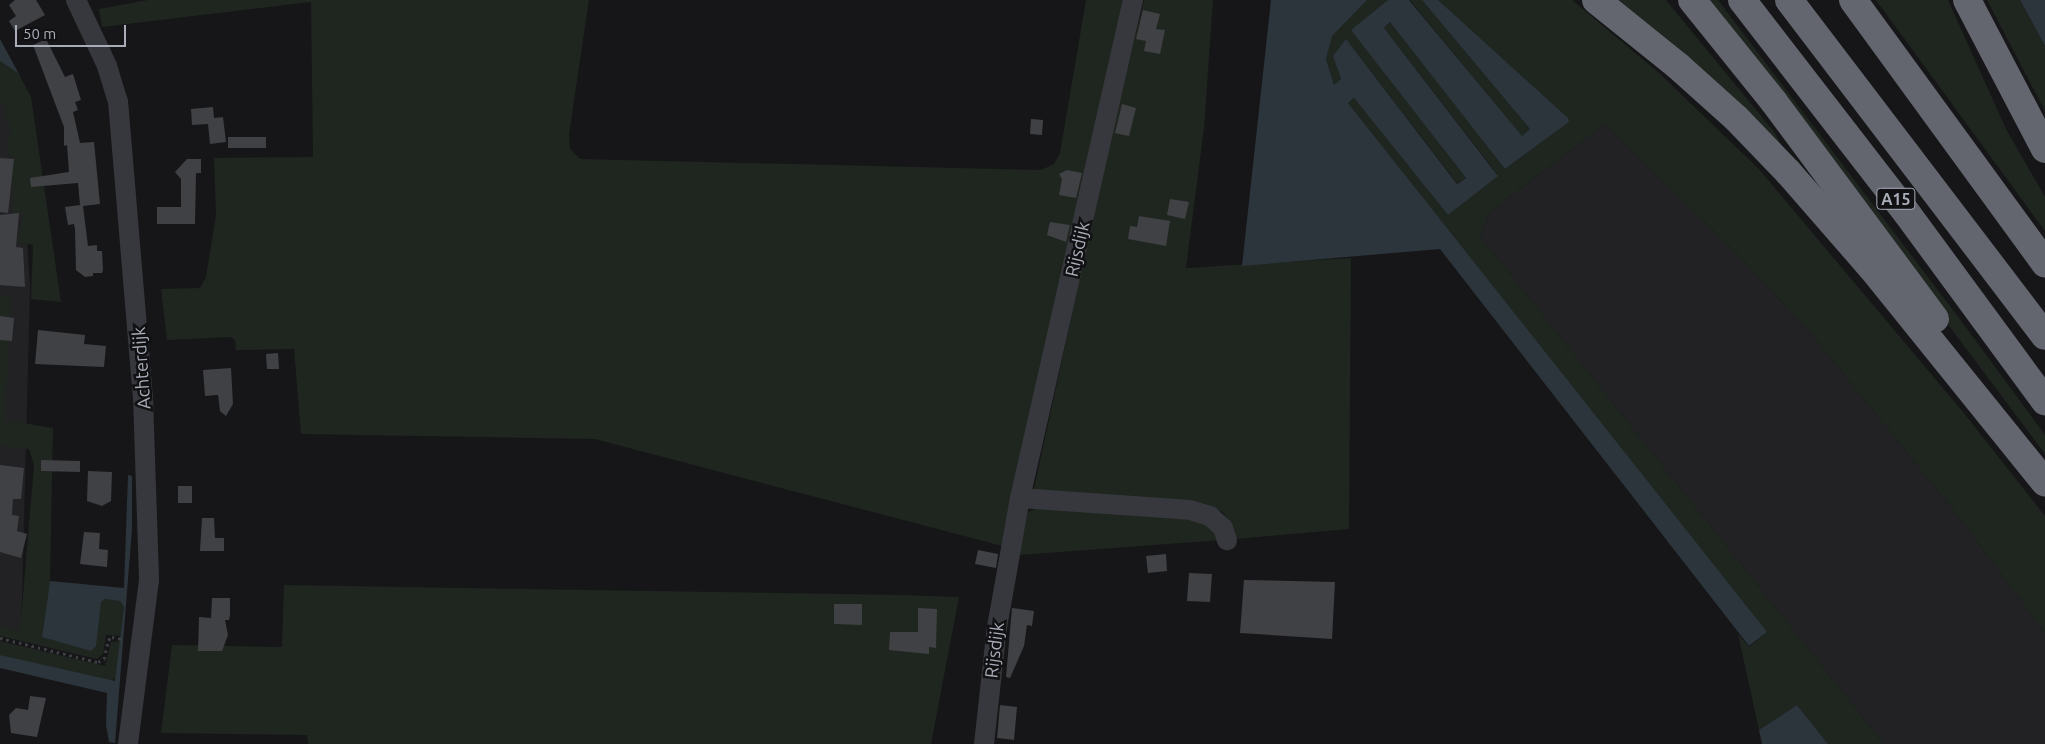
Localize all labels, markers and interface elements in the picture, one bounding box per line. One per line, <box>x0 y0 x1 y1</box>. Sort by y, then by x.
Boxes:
scale bar <box>18 15 129 47</box>
text: 50 m <box>23 25 56 42</box>
road number: A15 <box>1876 185 1916 212</box>
street label: Rijsdijk <box>1060 219 1094 279</box>
street label: Achterdijk <box>127 326 155 410</box>
street label: Rijsdijk <box>980 621 1008 679</box>

